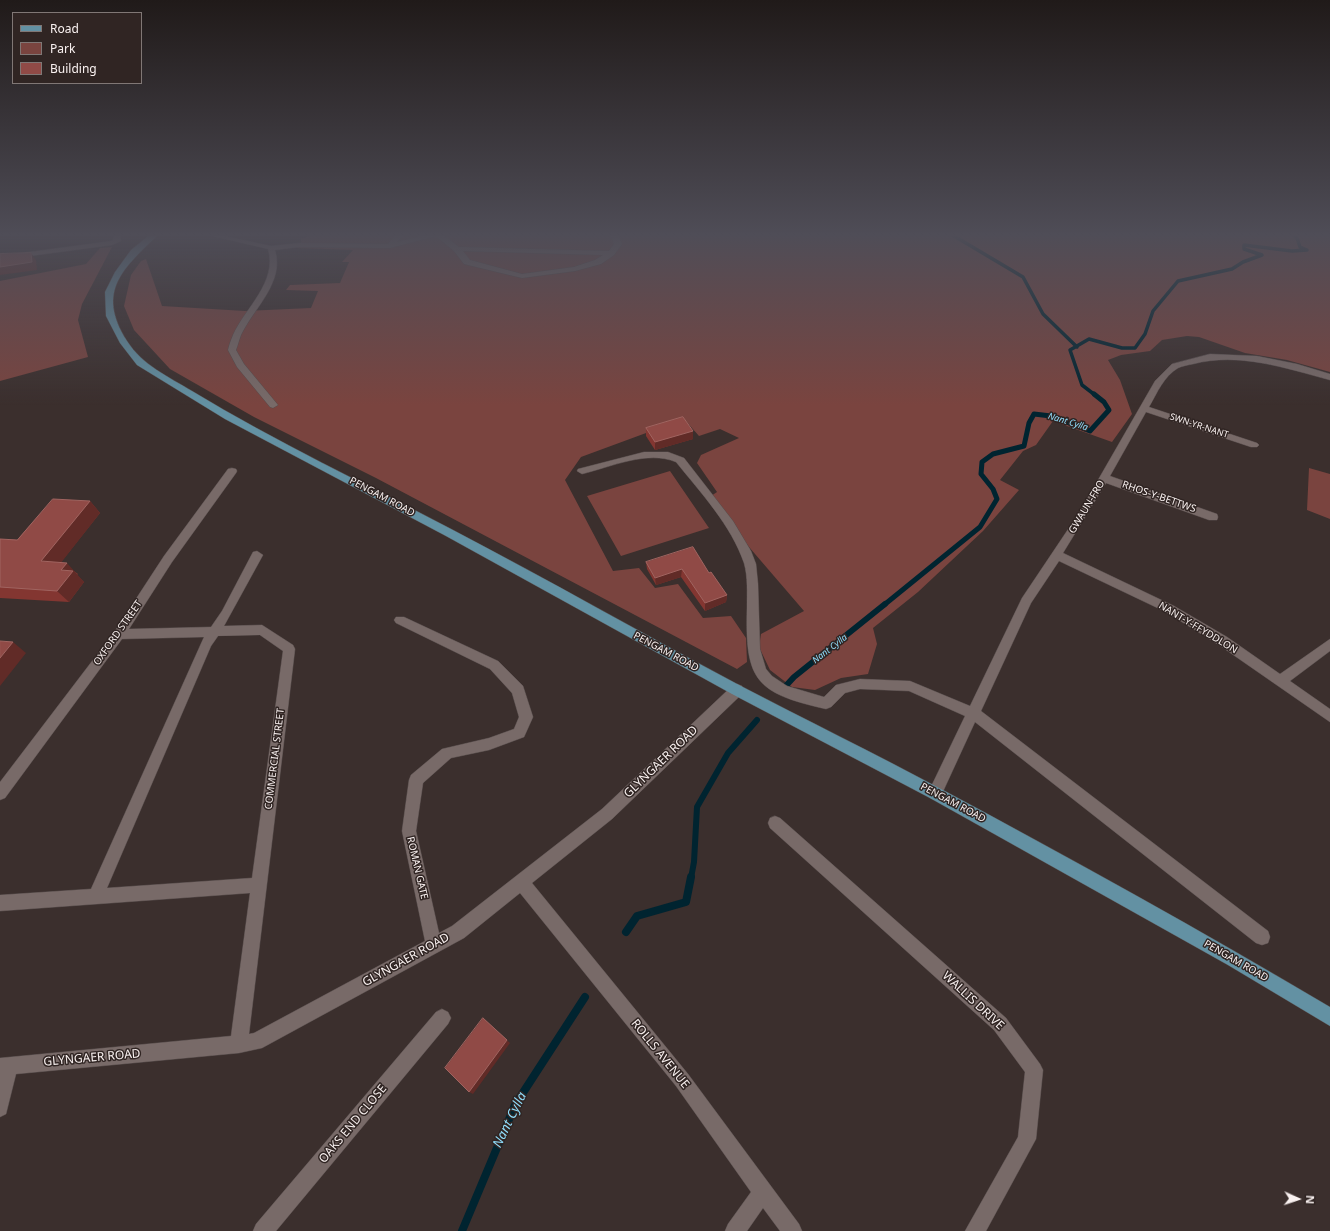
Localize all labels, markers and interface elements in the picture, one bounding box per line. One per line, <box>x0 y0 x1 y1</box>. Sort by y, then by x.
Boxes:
legend <box>12 12 142 84</box>
text: Road <box>50 20 79 37</box>
text: Park <box>50 40 75 57</box>
text: Building <box>50 60 97 77</box>
water label: Nant Cylla <box>1047 411 1089 433</box>
street label: SWN-YR-NANT <box>1168 411 1230 441</box>
street label: PENGAM ROAD <box>347 475 417 519</box>
street label: GWAUN-FRO <box>1066 478 1108 536</box>
street label: RHOS-Y-BETTWS <box>1121 479 1197 515</box>
street label: OXFORD STREET <box>91 598 145 668</box>
street label: NANT-Y-FFYDDLON <box>1156 600 1240 656</box>
street label: PENGAM ROAD <box>631 630 701 674</box>
water label: Nant Cylla <box>810 632 850 666</box>
street label: COMMERCIAL STREET <box>263 708 287 810</box>
street label: GLYNGAER ROAD <box>621 723 701 801</box>
street label: PENGAM ROAD <box>918 781 988 825</box>
street label: ROMAN GATE <box>404 836 430 900</box>
street label: GLYNGAER ROAD <box>360 930 452 990</box>
street label: PENGAM ROAD <box>1202 938 1270 984</box>
street label: WALLIS DRIVE <box>939 969 1007 1033</box>
street label: ROLLS AVENUE <box>628 1017 692 1091</box>
street label: GLYNGAER ROAD <box>43 1047 141 1069</box>
street label: OAKS END CLOSE <box>316 1082 390 1166</box>
water label: Nant Cylla <box>490 1090 530 1150</box>
north arrow <box>1278 1179 1318 1219</box>
text: N <box>1303 1195 1318 1205</box>

